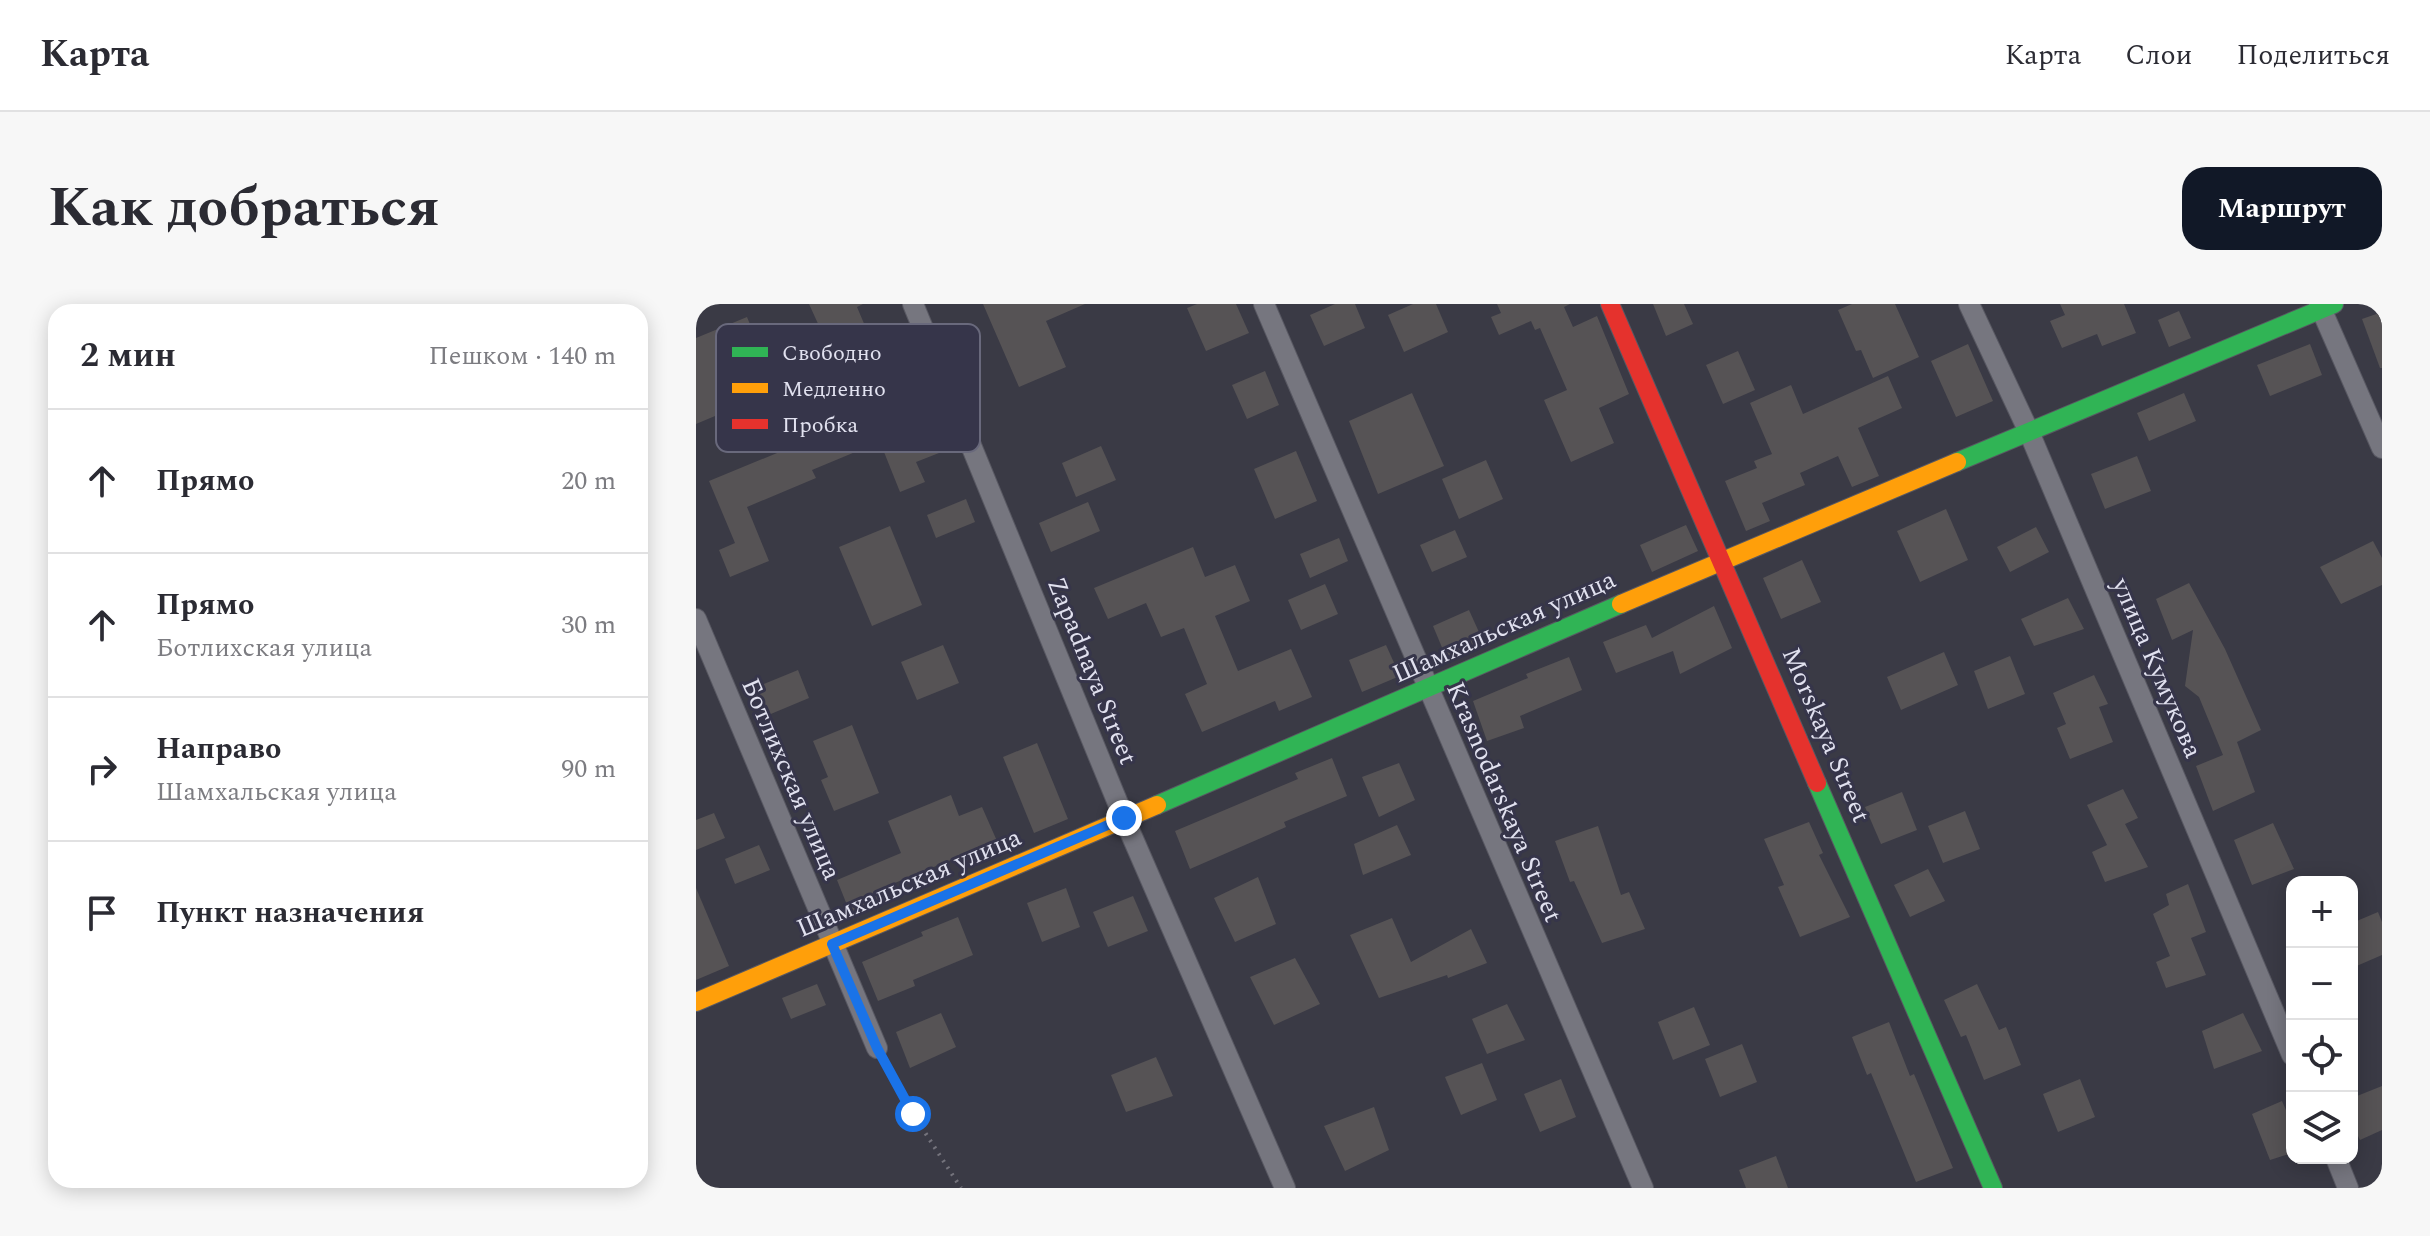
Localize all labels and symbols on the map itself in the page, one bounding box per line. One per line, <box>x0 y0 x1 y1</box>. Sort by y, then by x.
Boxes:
legend <box>716 324 980 452</box>
text: Свободно <box>782 337 882 370</box>
text: Медленно <box>782 373 886 406</box>
text: Пробка <box>782 409 859 442</box>
street label: Шамхальская улица <box>1386 560 1622 694</box>
street label: Zapadnaya Street <box>1036 571 1148 771</box>
street label: улица Кумукова <box>2101 571 2213 765</box>
street label: Morskaya Street <box>1771 641 1881 829</box>
street label: Ботлихская улица <box>730 672 852 887</box>
street label: Krasnodarskaya Street <box>1435 675 1573 929</box>
route end <box>1106 800 1142 836</box>
street label: Шамхальская улица <box>790 817 1028 948</box>
route start <box>895 1096 931 1132</box>

